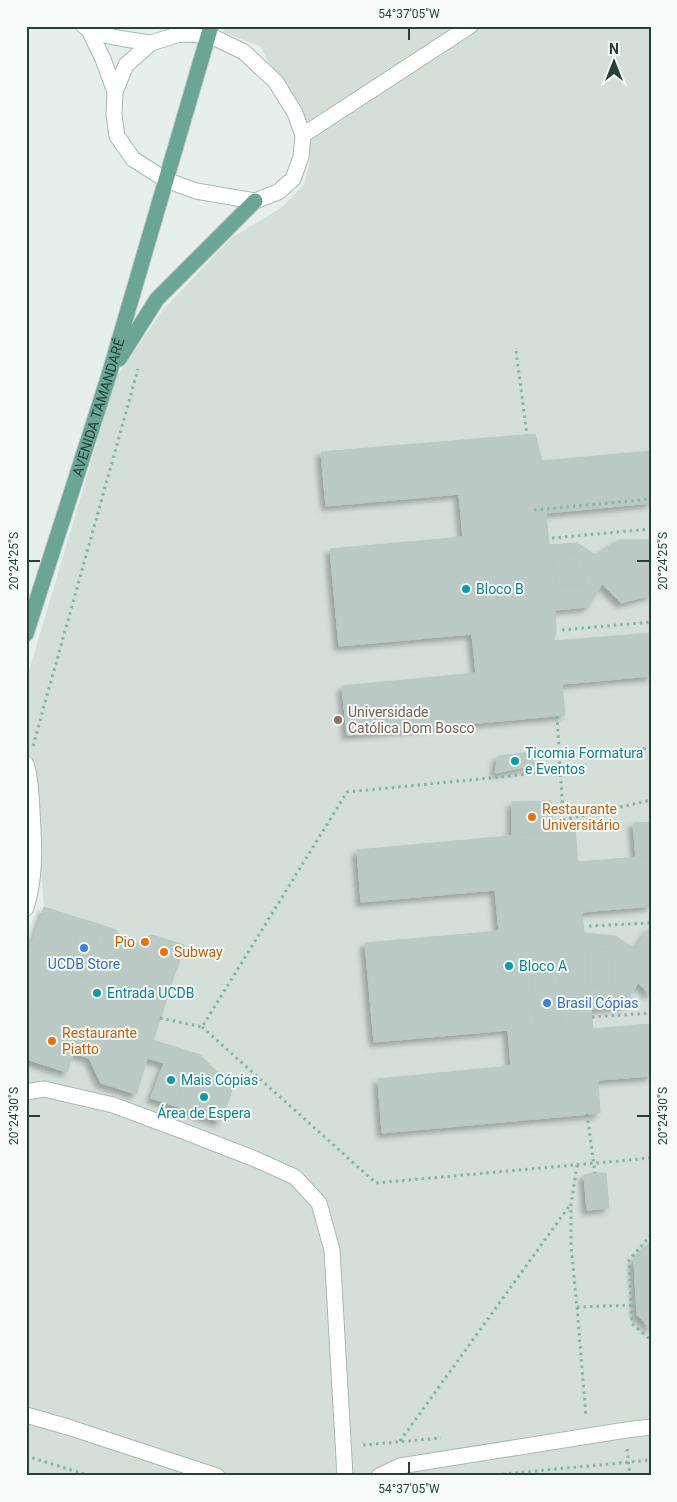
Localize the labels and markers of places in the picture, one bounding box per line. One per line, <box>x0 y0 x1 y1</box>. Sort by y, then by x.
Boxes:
place label: Bloco B <box>476 581 524 597</box>
marker: Bloco B <box>460 583 472 595</box>
place label: Universidade Católica Dom Bosco <box>348 704 475 736</box>
marker: Universidade Católica Dom Bosco <box>332 714 344 726</box>
place label: Ticomia Formatura e Eventos <box>525 745 643 777</box>
marker: Ticomia Formatura e Eventos <box>509 755 521 767</box>
place label: Restaurante Universitário <box>542 801 620 833</box>
marker: Restaurante Universitário <box>526 811 538 823</box>
place label: Pio <box>115 934 135 950</box>
marker: Pio <box>139 936 151 948</box>
marker: UCDB Store <box>78 942 90 954</box>
place label: Subway <box>174 944 223 960</box>
marker: Subway <box>158 946 170 958</box>
place label: UCDB Store <box>48 956 120 972</box>
place label: Bloco A <box>519 958 567 974</box>
marker: Bloco A <box>503 960 515 972</box>
place label: Entrada UCDB <box>107 985 194 1001</box>
marker: Entrada UCDB <box>91 987 103 999</box>
place label: Brasil Cópias <box>557 995 639 1011</box>
marker: Brasil Cópias <box>541 997 553 1009</box>
place label: Restaurante Piatto <box>62 1025 137 1057</box>
marker: Restaurante Piatto <box>46 1035 58 1047</box>
place label: Mais Cópias <box>181 1072 258 1088</box>
marker: Mais Cópias <box>165 1074 177 1086</box>
marker: Área de Espera <box>198 1091 210 1103</box>
place label: Área de Espera <box>157 1104 251 1121</box>

